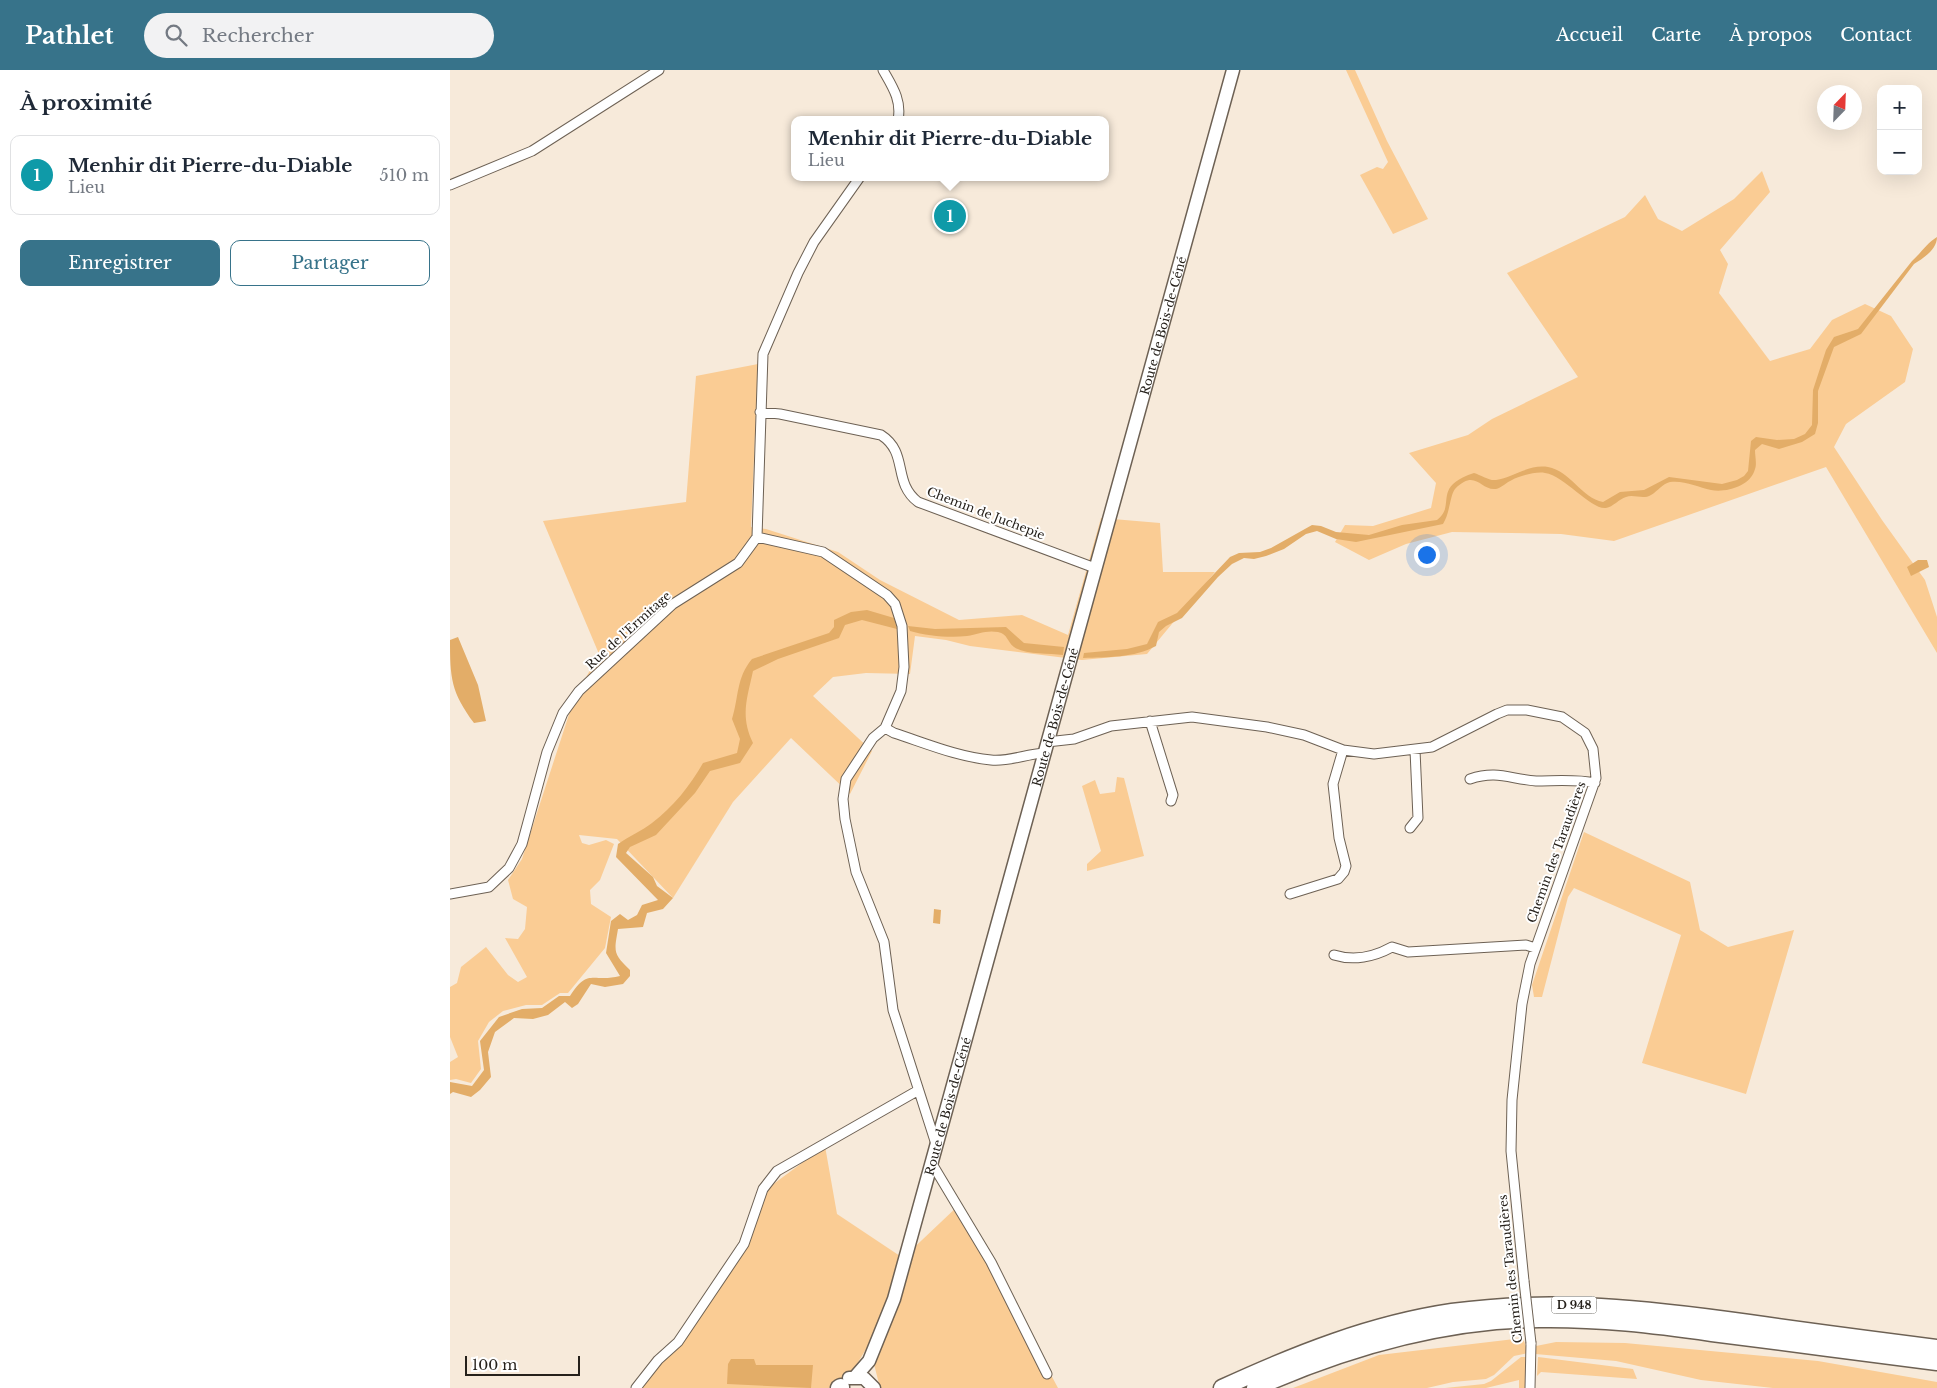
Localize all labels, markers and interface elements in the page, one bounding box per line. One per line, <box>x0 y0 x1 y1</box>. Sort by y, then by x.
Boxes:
search box <box>144 13 494 58</box>
text: Pathlet <box>25 21 114 50</box>
icon: search <box>162 21 190 49</box>
text: Rechercher <box>202 24 314 47</box>
text: Accueil <box>1556 24 1623 46</box>
text: Carte <box>1651 24 1701 46</box>
text: À propos <box>1729 24 1812 46</box>
text: Contact <box>1840 24 1912 46</box>
north arrow <box>1817 85 1862 130</box>
map controls <box>1877 85 1922 175</box>
button: + <box>1877 85 1922 130</box>
text: À proximité <box>20 90 152 116</box>
popup <box>791 116 1109 181</box>
text: Menhir dit Pierre-du-Diable <box>808 127 1092 150</box>
button: − <box>1877 130 1922 175</box>
text: Lieu <box>808 150 845 170</box>
text: Menhir dit Pierre-du-Diable <box>68 154 352 177</box>
text: 1 <box>34 165 40 185</box>
text: 510 m <box>380 165 429 185</box>
text: Lieu <box>68 177 105 197</box>
pin: 1 <box>934 197 966 235</box>
button: Enregistrer <box>20 240 220 286</box>
button: Partager <box>230 240 430 286</box>
street label: Route de Bois-de-Céné <box>1136 254 1189 396</box>
street label: Chemin de Juchepie <box>925 484 1047 542</box>
your location <box>1414 542 1440 568</box>
street label: Rue de l'Ermitage <box>582 588 674 672</box>
street label: Route de Bois-de-Céné <box>1028 646 1081 788</box>
street label: Chemin des Taraudières <box>1523 779 1589 925</box>
street label: Route de Bois-de-Céné <box>921 1035 973 1177</box>
street label: Chemin des Taraudières <box>1495 1194 1525 1344</box>
road number: D 948 <box>1552 1296 1596 1314</box>
scale bar <box>465 1353 580 1376</box>
text: 100 m <box>472 1356 517 1374</box>

